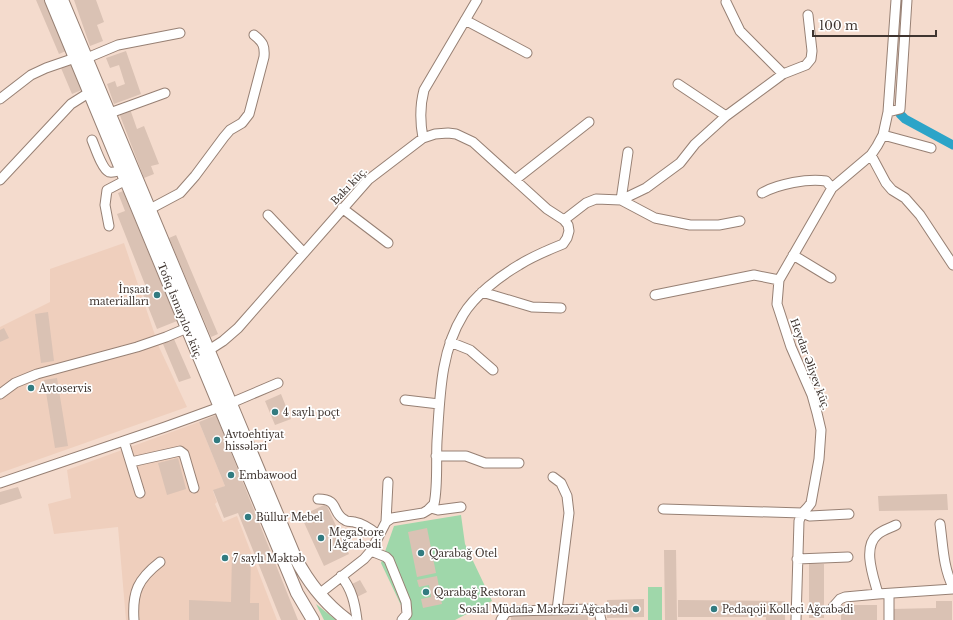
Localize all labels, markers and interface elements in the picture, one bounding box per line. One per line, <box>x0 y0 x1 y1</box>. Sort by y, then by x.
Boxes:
scale bar <box>813 12 936 38</box>
text: 100 m <box>819 18 858 33</box>
street label: Bakı küç. <box>328 165 370 207</box>
street label: Tofiq İsmayılov küç. <box>155 260 206 361</box>
place label: İnşaat materialları <box>89 282 150 308</box>
marker: İnşaat materialları <box>152 290 162 300</box>
street label: Heydar Əliyev küç. <box>787 317 833 411</box>
place label: Avtoservis <box>38 382 92 395</box>
marker: Avtoservis <box>26 383 36 393</box>
place label: 4 saylı poçt <box>283 406 340 419</box>
marker: 4 saylı poçt <box>270 407 280 417</box>
place label: Avtoehtiyat hissələri <box>224 428 284 453</box>
marker: Avtoehtiyat hissələri <box>212 435 222 445</box>
place label: Embawood <box>239 469 297 482</box>
marker: Embawood <box>226 470 236 480</box>
place label: Büllur Mebel <box>256 511 323 524</box>
marker: Büllur Mebel <box>243 512 253 522</box>
place label: MegaStore | Ağcabədi <box>329 526 384 551</box>
marker: MegaStore | Ağcabədi <box>316 533 326 543</box>
place label: Qarabağ Otel <box>429 547 497 560</box>
marker: Qarabağ Otel <box>416 548 426 558</box>
place label: 7 saylı Məktəb <box>233 552 306 565</box>
marker: 7 saylı Məktəb <box>220 553 230 563</box>
place label: Qarabağ Restoran <box>434 586 526 599</box>
marker: Qarabağ Restoran <box>421 587 431 597</box>
place label: Sosial Müdafiə Mərkəzi Ağcabədi <box>459 603 629 616</box>
place label: Pedaqoji Kolleci Ağcabədi <box>722 603 854 616</box>
marker: Sosial Müdafiə Mərkəzi Ağcabədi <box>631 604 641 614</box>
marker: Pedaqoji Kolleci Ağcabədi <box>709 604 719 614</box>

